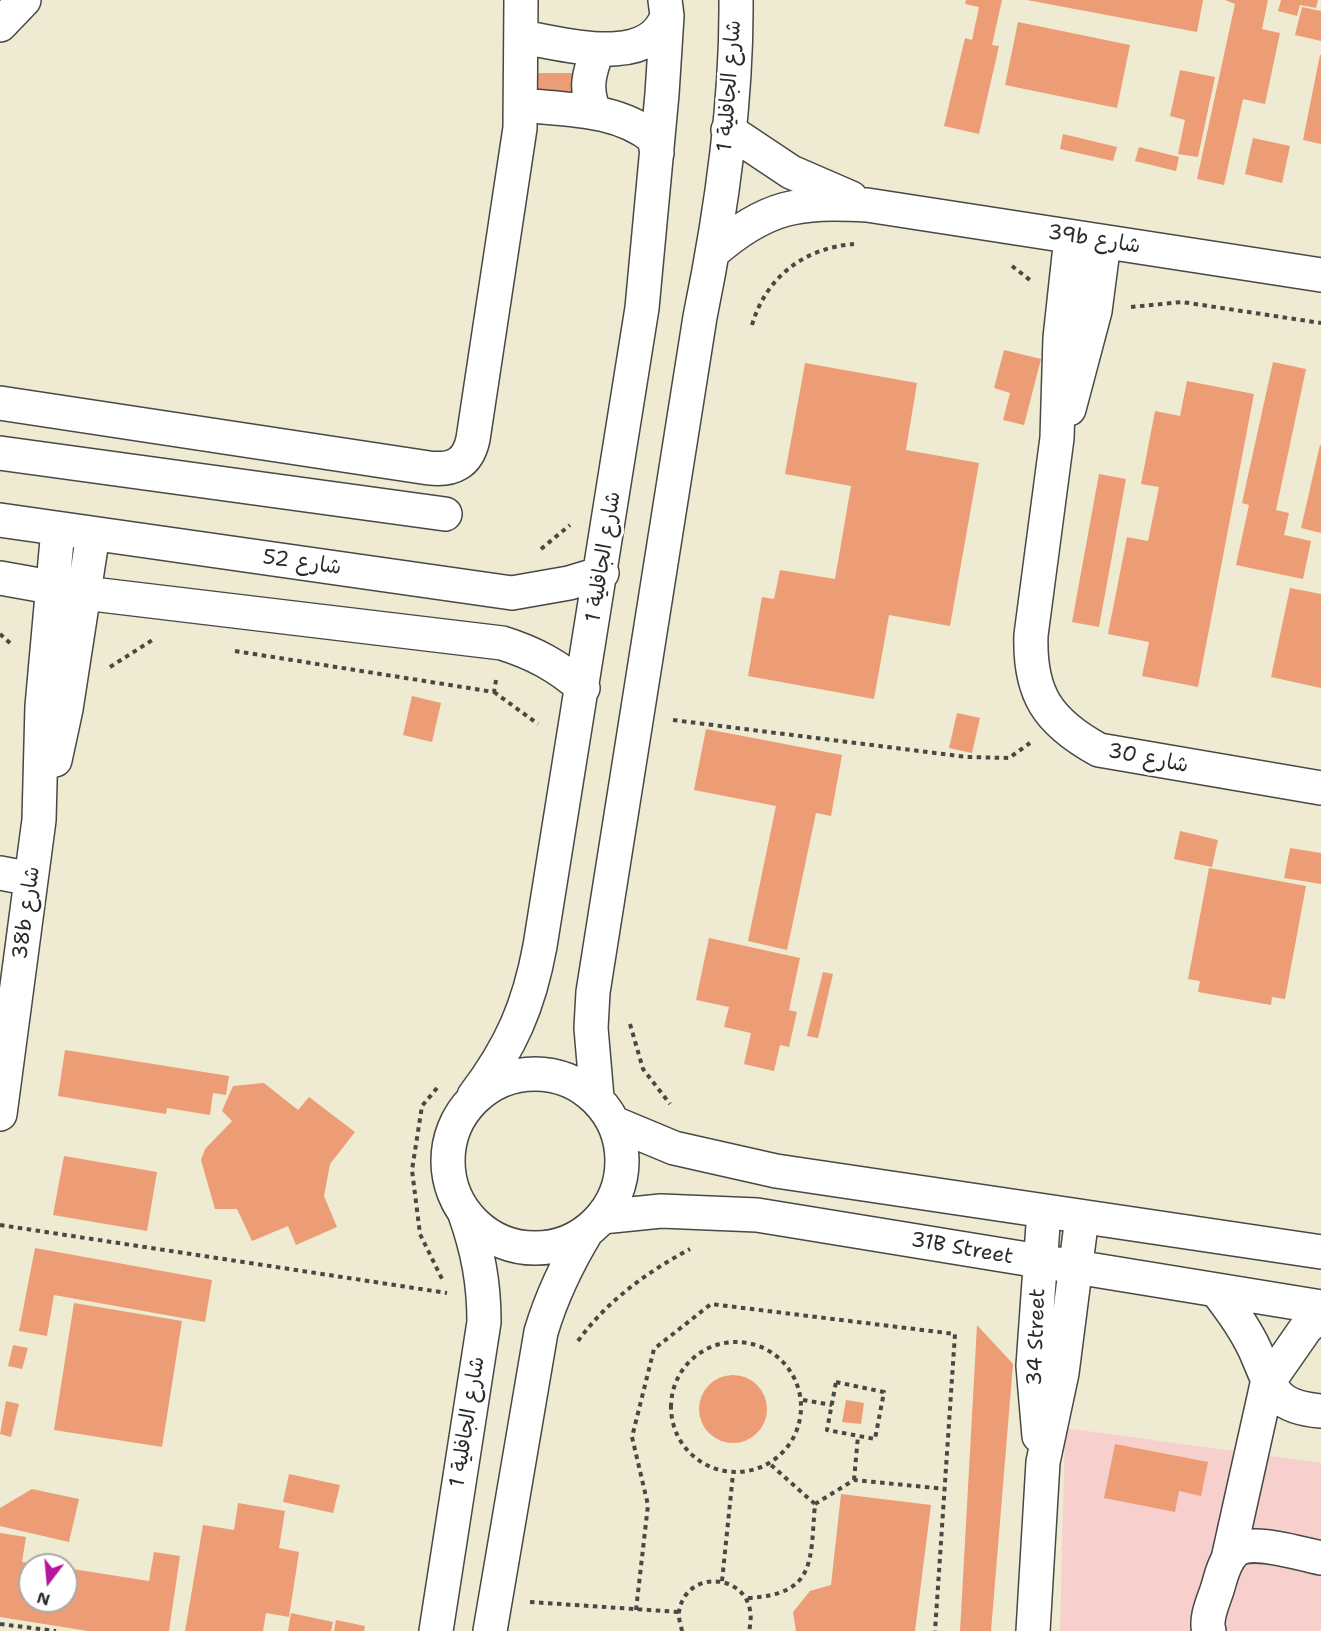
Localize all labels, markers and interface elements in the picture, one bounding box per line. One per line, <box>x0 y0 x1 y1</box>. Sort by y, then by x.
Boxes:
street label: شارع الجافلية 1 <box>713 19 747 153</box>
street label: 39b شارع <box>1046 220 1142 260</box>
street label: شارع الجافلية 1 <box>581 490 627 624</box>
street label: شارع 52 <box>261 545 343 581</box>
street label: شارع 30 <box>1106 739 1190 779</box>
street label: 38b شارع <box>8 865 46 961</box>
street label: 31B Street <box>909 1228 1015 1270</box>
street label: 34 Street <box>1023 1288 1051 1386</box>
street label: شارع الجافلية 1 <box>445 1355 491 1489</box>
north arrow <box>18 1553 78 1613</box>
text: N <box>34 1587 52 1611</box>

